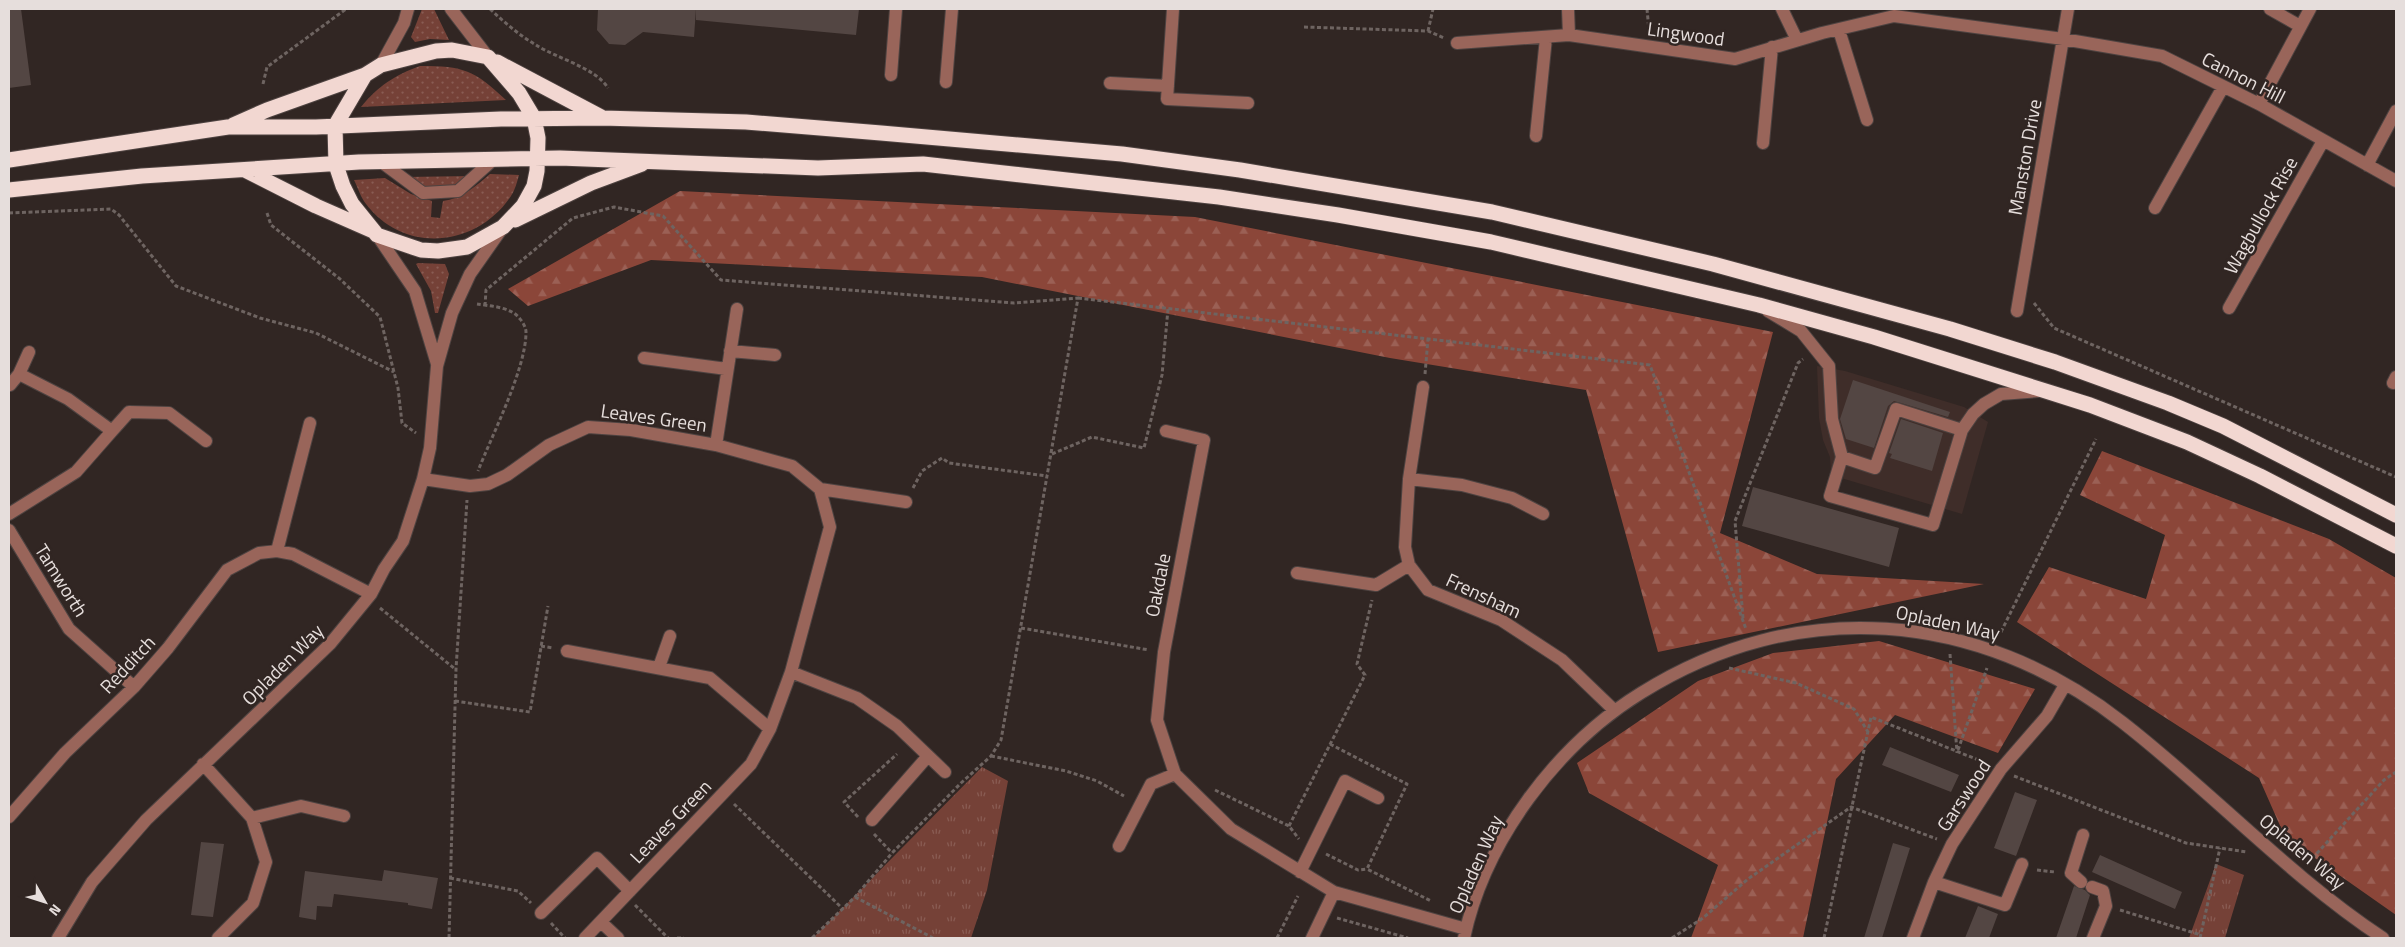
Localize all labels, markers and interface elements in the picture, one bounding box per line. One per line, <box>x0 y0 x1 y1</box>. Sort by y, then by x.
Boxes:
street label: Lingwood <box>1645 13 1727 53</box>
street label: Cannon Hill <box>2197 44 2291 110</box>
street label: Manston Drive <box>2000 97 2048 217</box>
street label: Wagbullock Rise <box>2216 151 2304 279</box>
street label: Leaves Green <box>599 395 709 439</box>
street label: Tamworth <box>28 538 96 622</box>
street label: Oakdale <box>1137 551 1177 619</box>
street label: Frensham <box>1442 565 1526 625</box>
street label: Opladen Way <box>1893 597 2003 647</box>
street label: Opladen Way <box>234 616 330 712</box>
street label: Redditch <box>92 628 162 700</box>
street label: Garswood <box>1929 753 1997 837</box>
street label: Leaves Green <box>622 772 718 870</box>
street label: Opladen Way <box>2253 806 2353 896</box>
street label: Opladen Way <box>1440 810 1510 918</box>
north arrow <box>20 877 70 927</box>
text: N <box>44 900 67 921</box>

